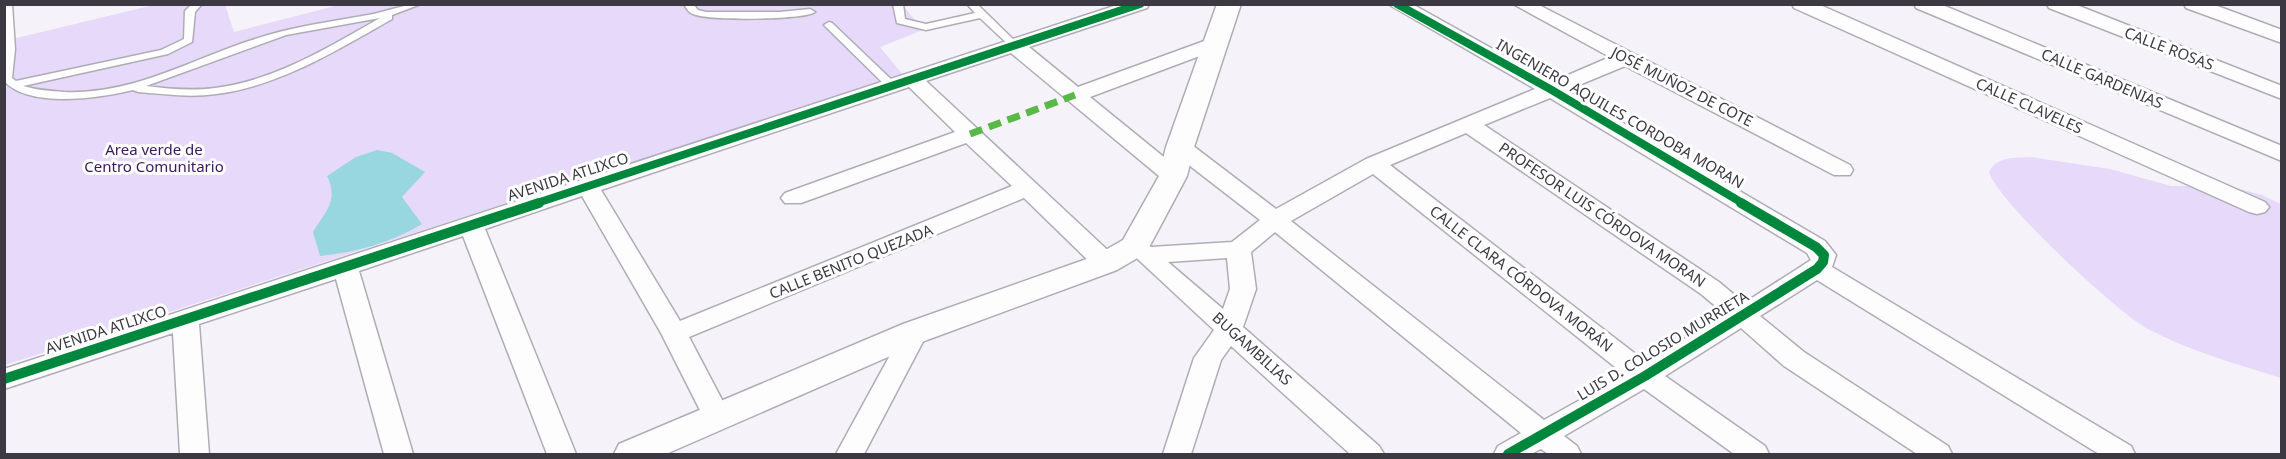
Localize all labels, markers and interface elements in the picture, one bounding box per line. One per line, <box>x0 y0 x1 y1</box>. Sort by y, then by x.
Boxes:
street label: CALLE ROSAS <box>2122 22 2217 74</box>
street label: INGENIERO AQUILES CORDOBA MORAN <box>1493 34 1748 192</box>
street label: JOSÉ MUÑOZ DE COTE <box>1606 41 1757 131</box>
street label: CALLE GARDENIAS <box>2038 43 2166 113</box>
street label: CALLE CLAVELES <box>1973 73 2086 138</box>
street label: PROFESOR LUIS CÓRDOVA MORAN <box>1495 137 1710 291</box>
park label: Area verde de Centro Comunitario <box>84 139 224 176</box>
street label: AVENIDA ATLIXCO <box>505 147 631 205</box>
street label: CALLE CLARA CÓRDOVA MORÁN <box>1426 200 1617 356</box>
street label: CALLE BENITO QUEZADA <box>766 219 936 303</box>
street label: LUIS D. COLOSIO MURRIETA <box>1573 286 1752 404</box>
street label: AVENIDA ATLIXCO <box>43 300 169 358</box>
street label: BUGAMBILIAS <box>1209 307 1297 389</box>

